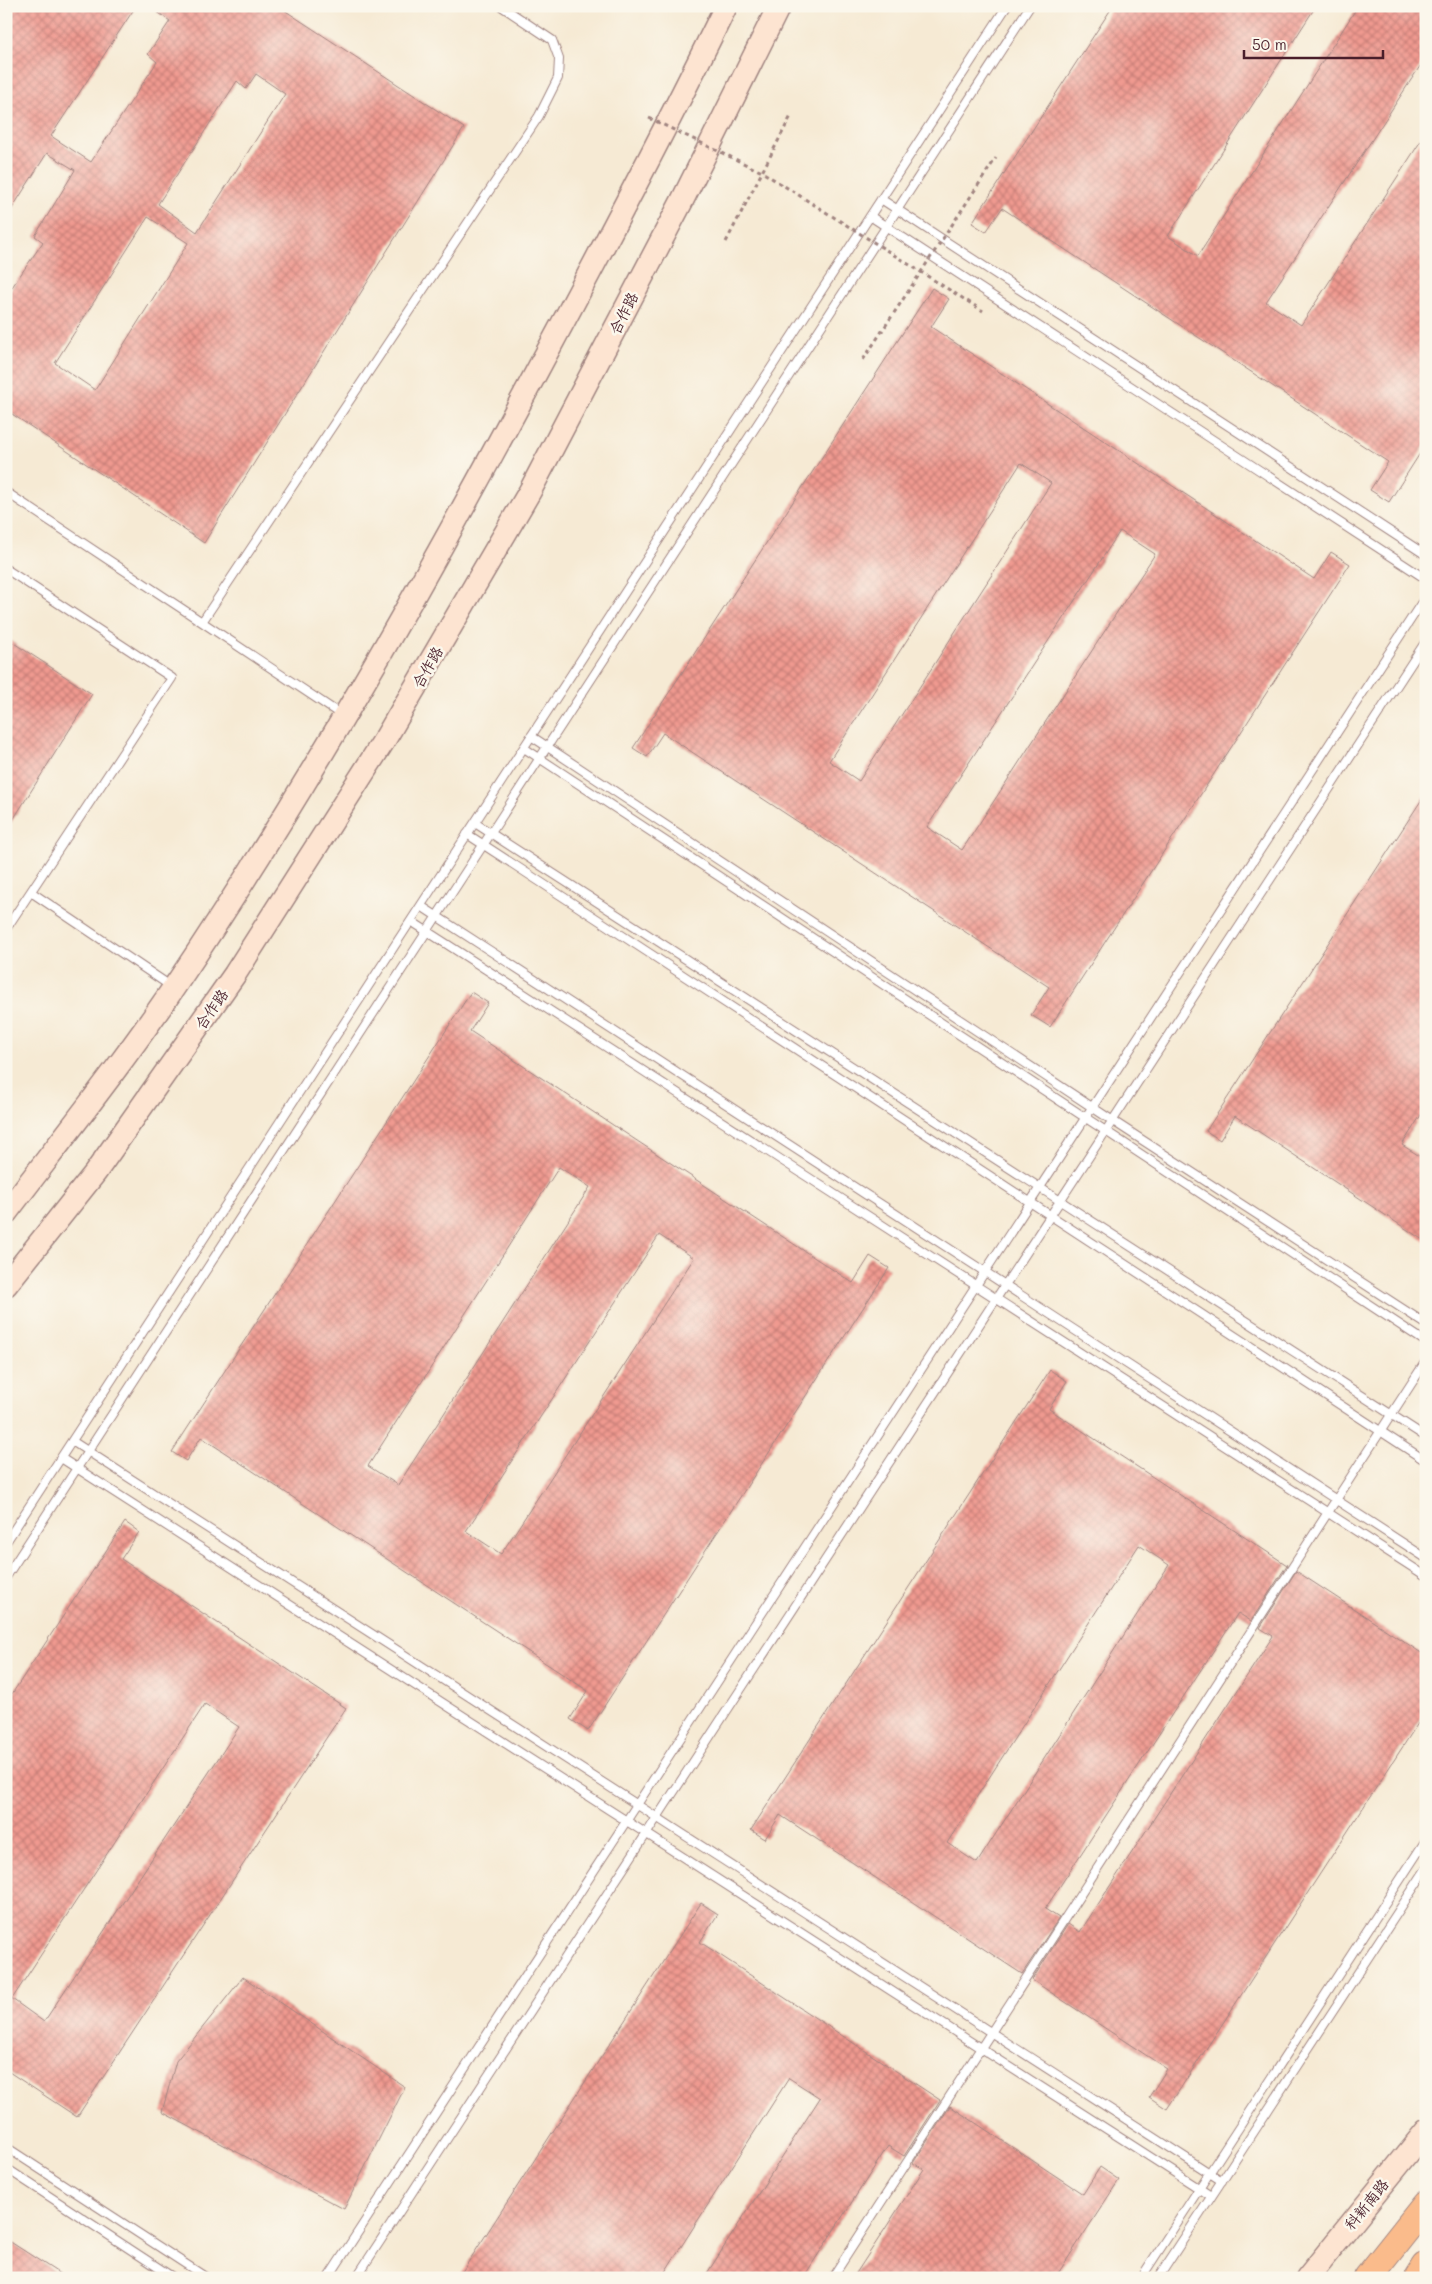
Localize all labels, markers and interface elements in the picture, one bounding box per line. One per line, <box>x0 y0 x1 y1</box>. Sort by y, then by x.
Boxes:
scale bar <box>1244 28 1383 60</box>
text: 50 m <box>1252 34 1287 54</box>
street label: 合作路 <box>604 288 642 338</box>
street label: 合作路 <box>407 643 447 691</box>
street label: 合作路 <box>190 985 232 1033</box>
street label: 科新南路 <box>1339 2174 1393 2234</box>

